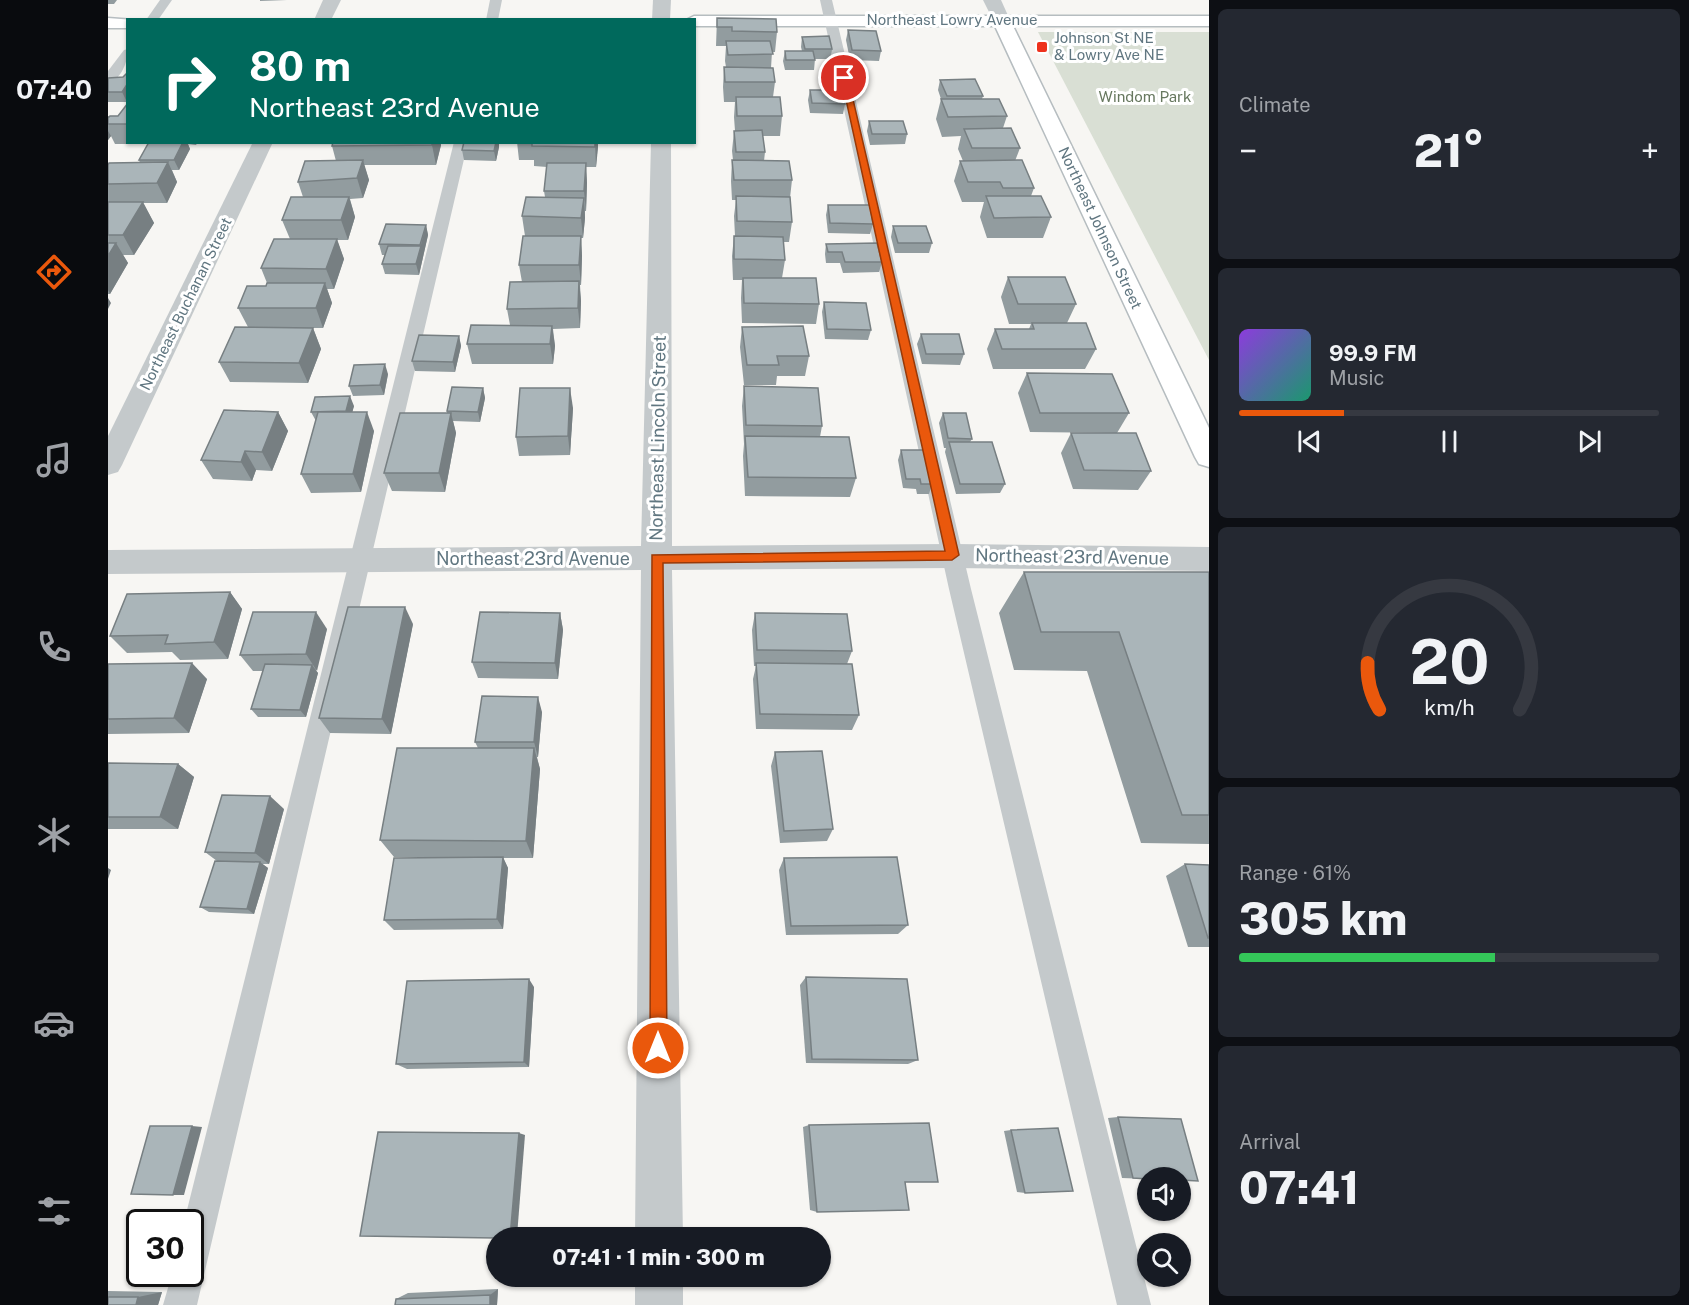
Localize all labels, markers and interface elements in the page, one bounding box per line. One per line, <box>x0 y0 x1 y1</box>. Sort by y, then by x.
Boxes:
street label: Northeast Lowry Avenue <box>867 11 1037 28</box>
place label: Johnson St NE & Lowry Ave NE <box>1054 29 1164 63</box>
marker: Johnson St NE & Lowry Ave NE <box>1035 40 1049 54</box>
text: 80 m <box>249 41 351 90</box>
icon: right <box>150 42 228 120</box>
pin <box>818 52 869 103</box>
icon: arrive <box>827 61 860 94</box>
text: 07:40 <box>16 73 92 105</box>
park label: Windom Park <box>1099 88 1191 105</box>
text: Northeast 23rd Avenue <box>249 91 540 123</box>
text: Climate <box>1239 93 1311 117</box>
text: 21° <box>1414 124 1484 177</box>
text: − <box>1239 132 1257 170</box>
text: + <box>1641 132 1659 170</box>
street label: Northeast Johnson Street <box>1055 144 1146 312</box>
street label: Northeast Buchanan Street <box>136 214 235 393</box>
icon: directions <box>33 251 75 293</box>
street label: Northeast Lincoln Street <box>645 335 670 541</box>
text: 99.9 FM <box>1329 340 1417 366</box>
text: Music <box>1329 366 1384 390</box>
icon: previous <box>1293 425 1326 458</box>
icon: pause <box>1433 425 1466 458</box>
icon: next <box>1573 425 1606 458</box>
icon: music <box>33 439 75 481</box>
street label: Northeast 23rd Avenue <box>975 544 1169 569</box>
street label: Northeast 23rd Avenue <box>436 548 630 569</box>
text: 20 <box>1409 625 1489 698</box>
icon: phone <box>33 626 75 668</box>
text: km/h <box>1424 695 1474 720</box>
icon: climate <box>33 814 75 856</box>
text: Range · 61% <box>1239 861 1351 885</box>
text: 305 km <box>1239 892 1408 945</box>
icon: car <box>33 1002 75 1044</box>
position arrow <box>626 1016 690 1080</box>
text: Arrival <box>1239 1130 1301 1154</box>
text: 07:41 <box>1239 1161 1359 1214</box>
map controls <box>1137 1167 1191 1287</box>
button: sound <box>1137 1167 1191 1221</box>
icon: filters <box>33 1190 75 1232</box>
speed limit sign: 30 <box>126 1209 204 1287</box>
button: search <box>1137 1233 1191 1287</box>
text: 07:41 · 1 min · 300 m <box>552 1244 765 1270</box>

